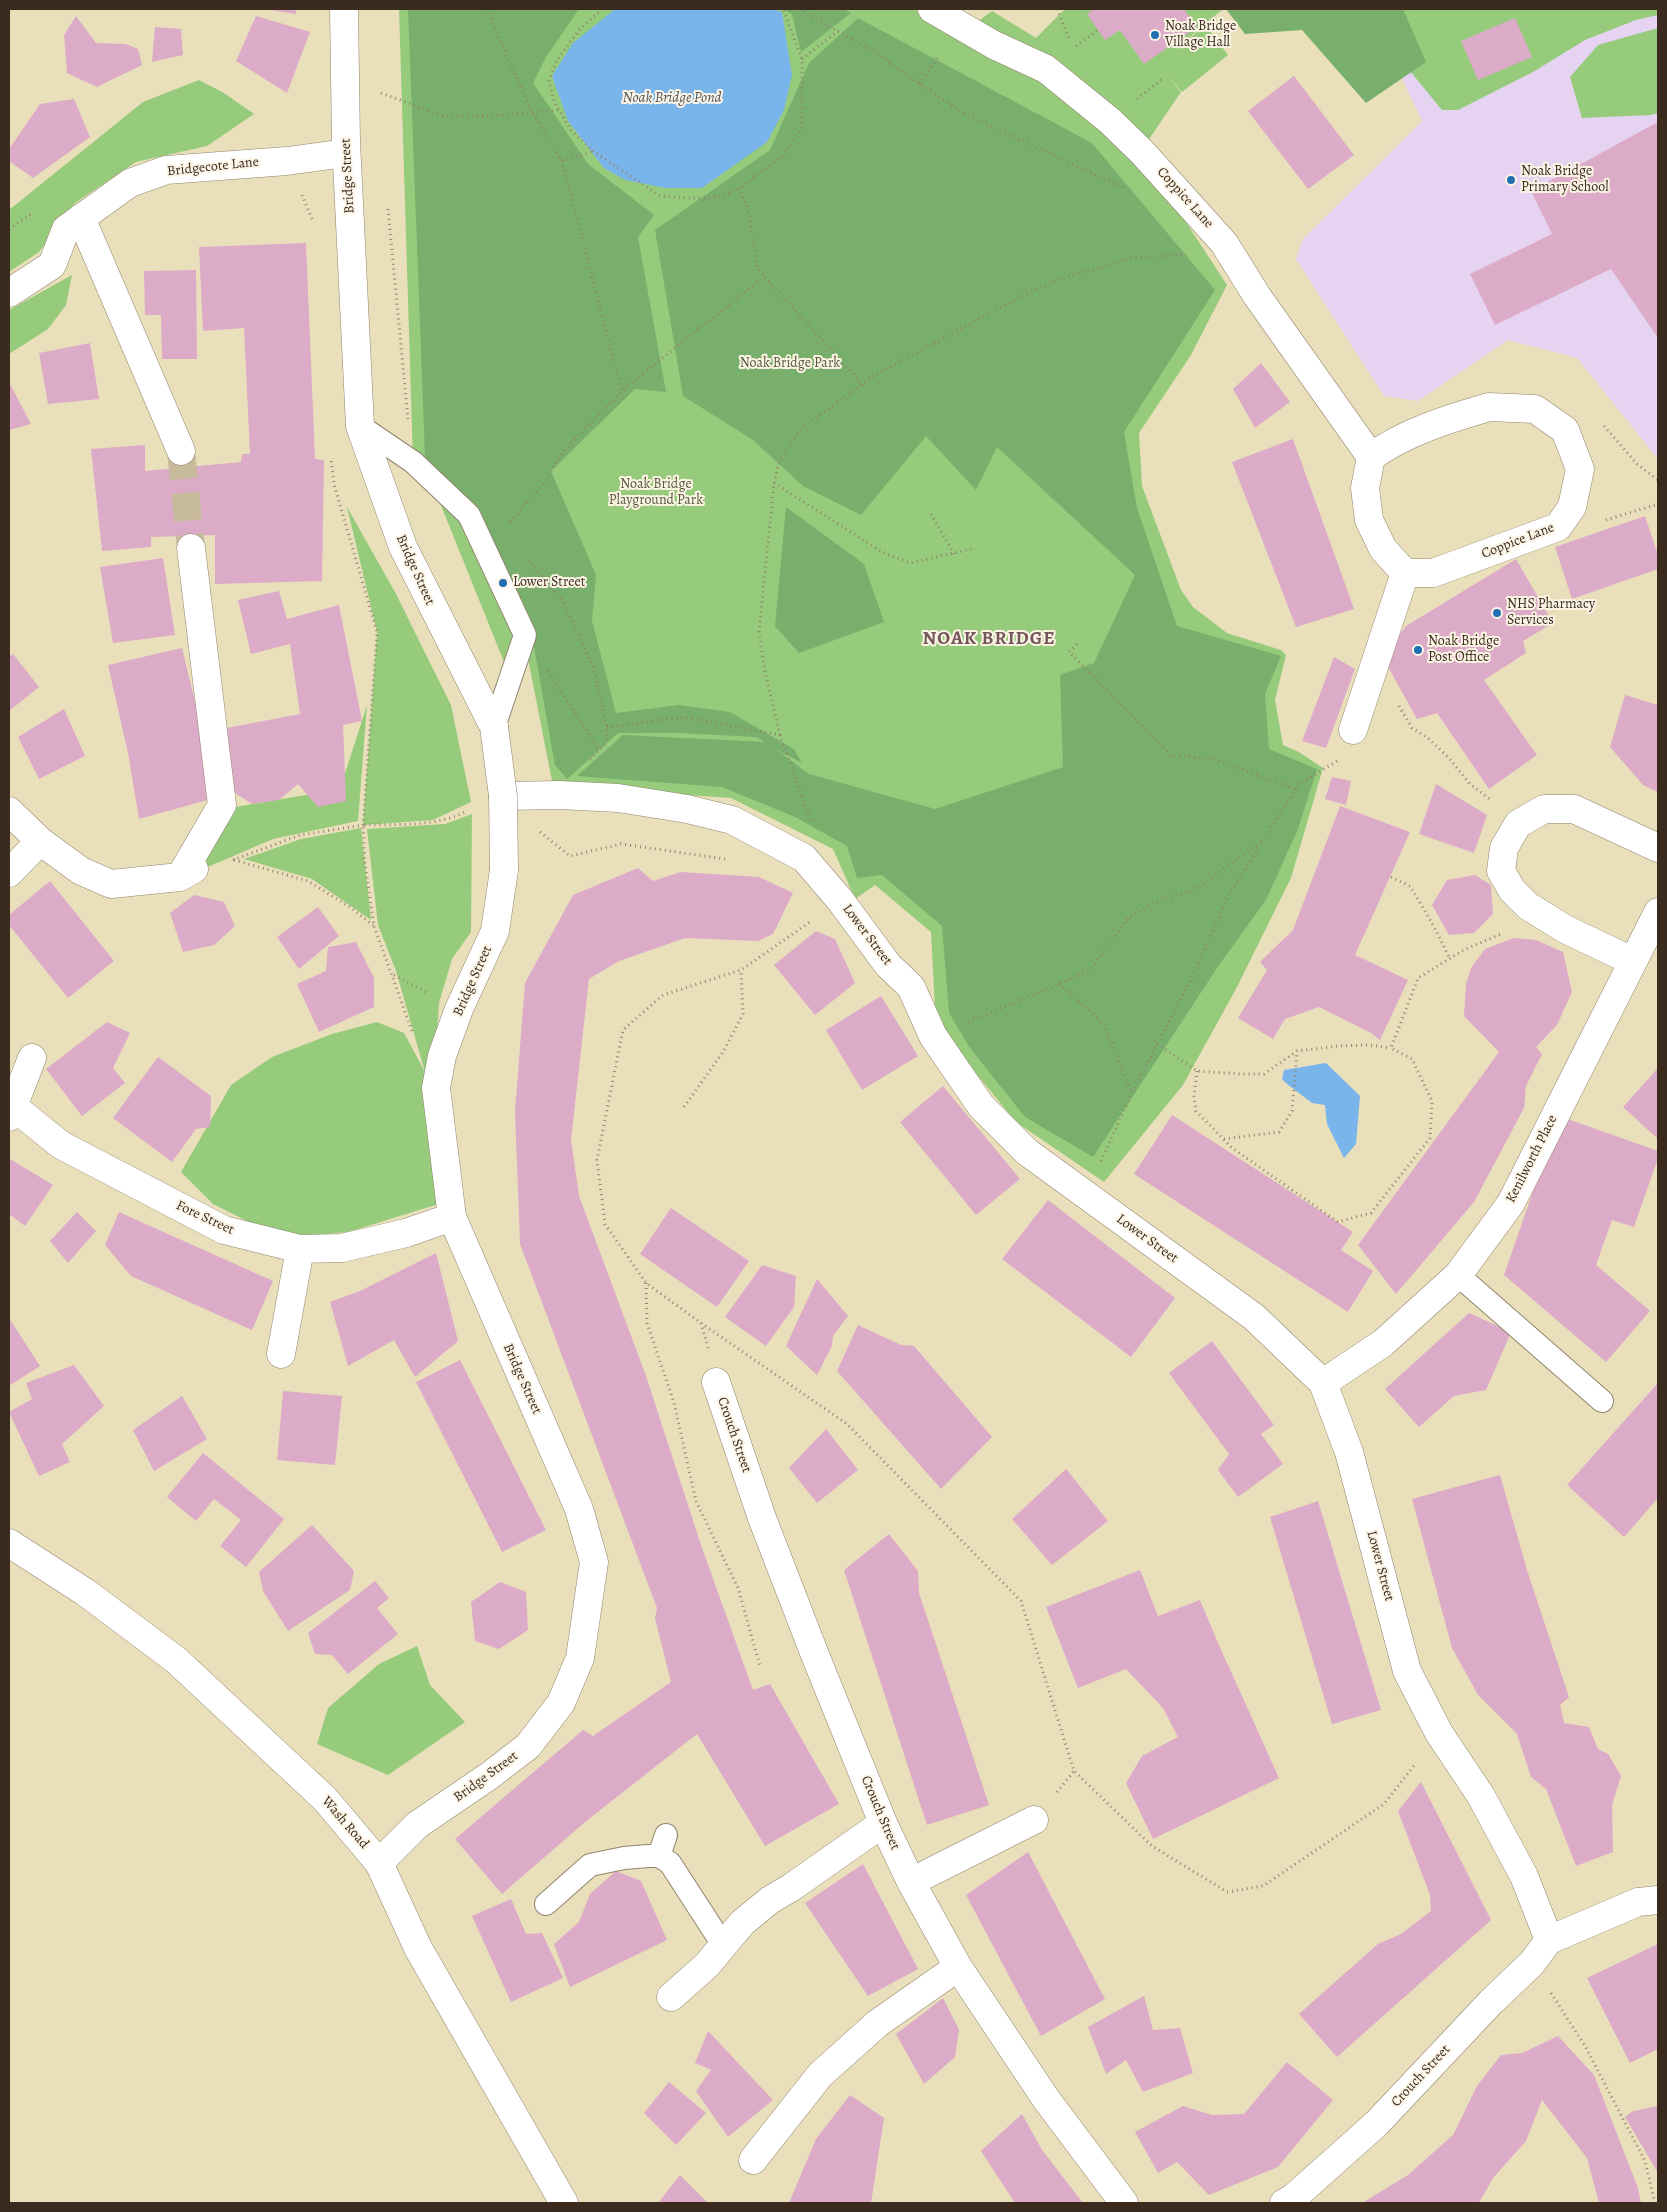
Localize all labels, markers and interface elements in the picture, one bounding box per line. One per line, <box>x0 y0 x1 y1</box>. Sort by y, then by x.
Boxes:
place label: Noak Bridge Village Hall <box>1165 19 1236 52</box>
marker: Noak Bridge Village Hall <box>1149 29 1161 41</box>
water label: Noak Bridge Pond <box>622 89 722 107</box>
street label: Bridge Street <box>338 138 358 214</box>
street label: Bridgecote Lane <box>166 154 260 180</box>
street label: Coppice Lane <box>1153 164 1217 232</box>
place label: Noak Bridge Primary School <box>1521 164 1609 196</box>
marker: Noak Bridge Primary School <box>1505 174 1517 186</box>
park label: Noak Bridge Park <box>740 356 840 372</box>
park label: Noak Bridge Playground Park <box>609 477 703 510</box>
street label: Coppice Lane <box>1479 519 1557 563</box>
street label: Bridge Street <box>392 532 438 608</box>
place label: Lower Street <box>513 575 585 591</box>
marker: Lower Street <box>497 577 509 589</box>
place label: NHS Pharmacy Services <box>1507 597 1595 630</box>
marker: NHS Pharmacy Services <box>1491 607 1503 619</box>
district label: NOAK BRIDGE <box>921 628 1057 650</box>
place label: Noak Bridge Post Office <box>1428 634 1499 666</box>
marker: Noak Bridge Post Office <box>1412 644 1424 656</box>
street label: Lower Street <box>839 901 895 969</box>
street label: Bridge Street <box>450 943 496 1019</box>
street label: Kenilworth Place <box>1503 1112 1561 1206</box>
street label: Fore Street <box>173 1197 237 1239</box>
street label: Lower Street <box>1113 1211 1181 1267</box>
street label: Bridge Street <box>499 1341 545 1417</box>
street label: Crouch Street <box>713 1395 755 1475</box>
street label: Lower Street <box>1363 1529 1397 1603</box>
street label: Bridge Street <box>451 1748 521 1806</box>
street label: Crouch Street <box>857 1773 903 1853</box>
street label: Wash Road <box>318 1794 372 1852</box>
street label: Crouch Street <box>1388 2041 1454 2111</box>

